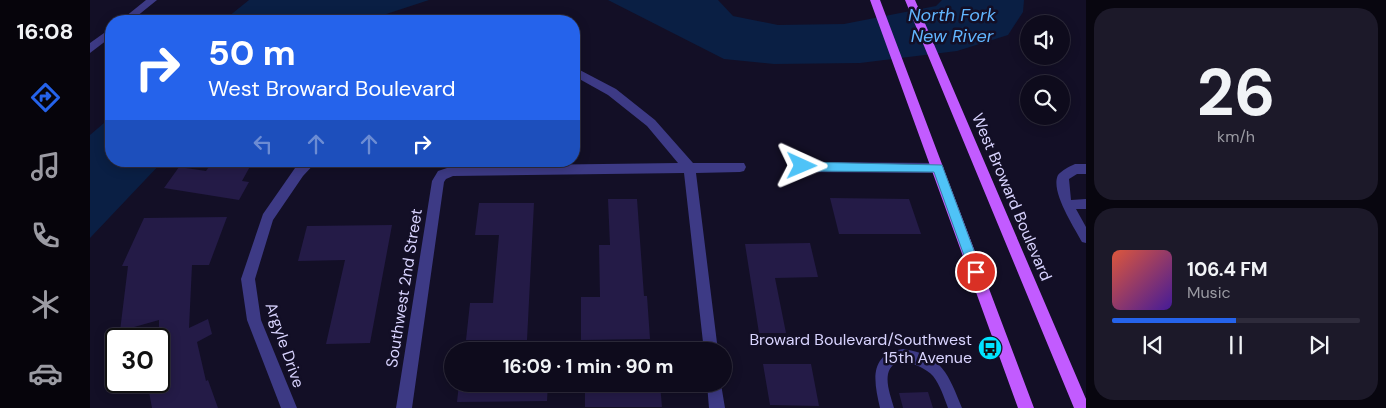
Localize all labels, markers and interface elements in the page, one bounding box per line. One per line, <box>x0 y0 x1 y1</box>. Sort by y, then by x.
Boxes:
water label: North Fork New River <box>908 3 997 48</box>
map controls <box>1020 15 1070 125</box>
button: sound <box>1020 15 1070 65</box>
text: 16:08 <box>17 17 73 46</box>
text: 50 m <box>208 30 296 76</box>
icon: right <box>125 35 190 100</box>
text: 26 <box>1197 51 1275 135</box>
text: West Broward Boulevard <box>208 74 455 103</box>
button: search <box>1020 75 1070 125</box>
icon: directions <box>28 80 63 115</box>
street label: West Broward Boulevard <box>967 110 1057 284</box>
text: km/h <box>1217 126 1255 147</box>
icon: left <box>249 130 277 158</box>
icon: ahead <box>302 130 330 158</box>
icon: ahead <box>355 130 383 158</box>
icon: right <box>408 130 436 158</box>
position arrow <box>775 139 827 191</box>
icon: music <box>28 149 63 184</box>
street label: Southwest 2nd Street <box>381 207 427 369</box>
icon: phone <box>28 218 63 253</box>
pin <box>955 251 997 293</box>
text: 106.4 FM <box>1187 257 1268 282</box>
icon: arrive <box>962 258 990 286</box>
text: Music <box>1187 282 1231 303</box>
icon: climate <box>28 287 63 322</box>
street label: Argyle Drive <box>261 300 309 390</box>
speed limit sign: 30 <box>105 328 170 393</box>
place label: Broward Boulevard/Southwest 15th Avenue <box>749 329 972 368</box>
icon: previous <box>1139 331 1167 359</box>
icon: pause <box>1222 331 1250 359</box>
icon: next <box>1305 331 1333 359</box>
bus stop icon: Broward Boulevard/Southwest 15th Avenue <box>977 335 1003 361</box>
text: 16:09 · 1 min · 90 m <box>503 354 673 379</box>
icon: car <box>28 356 63 391</box>

